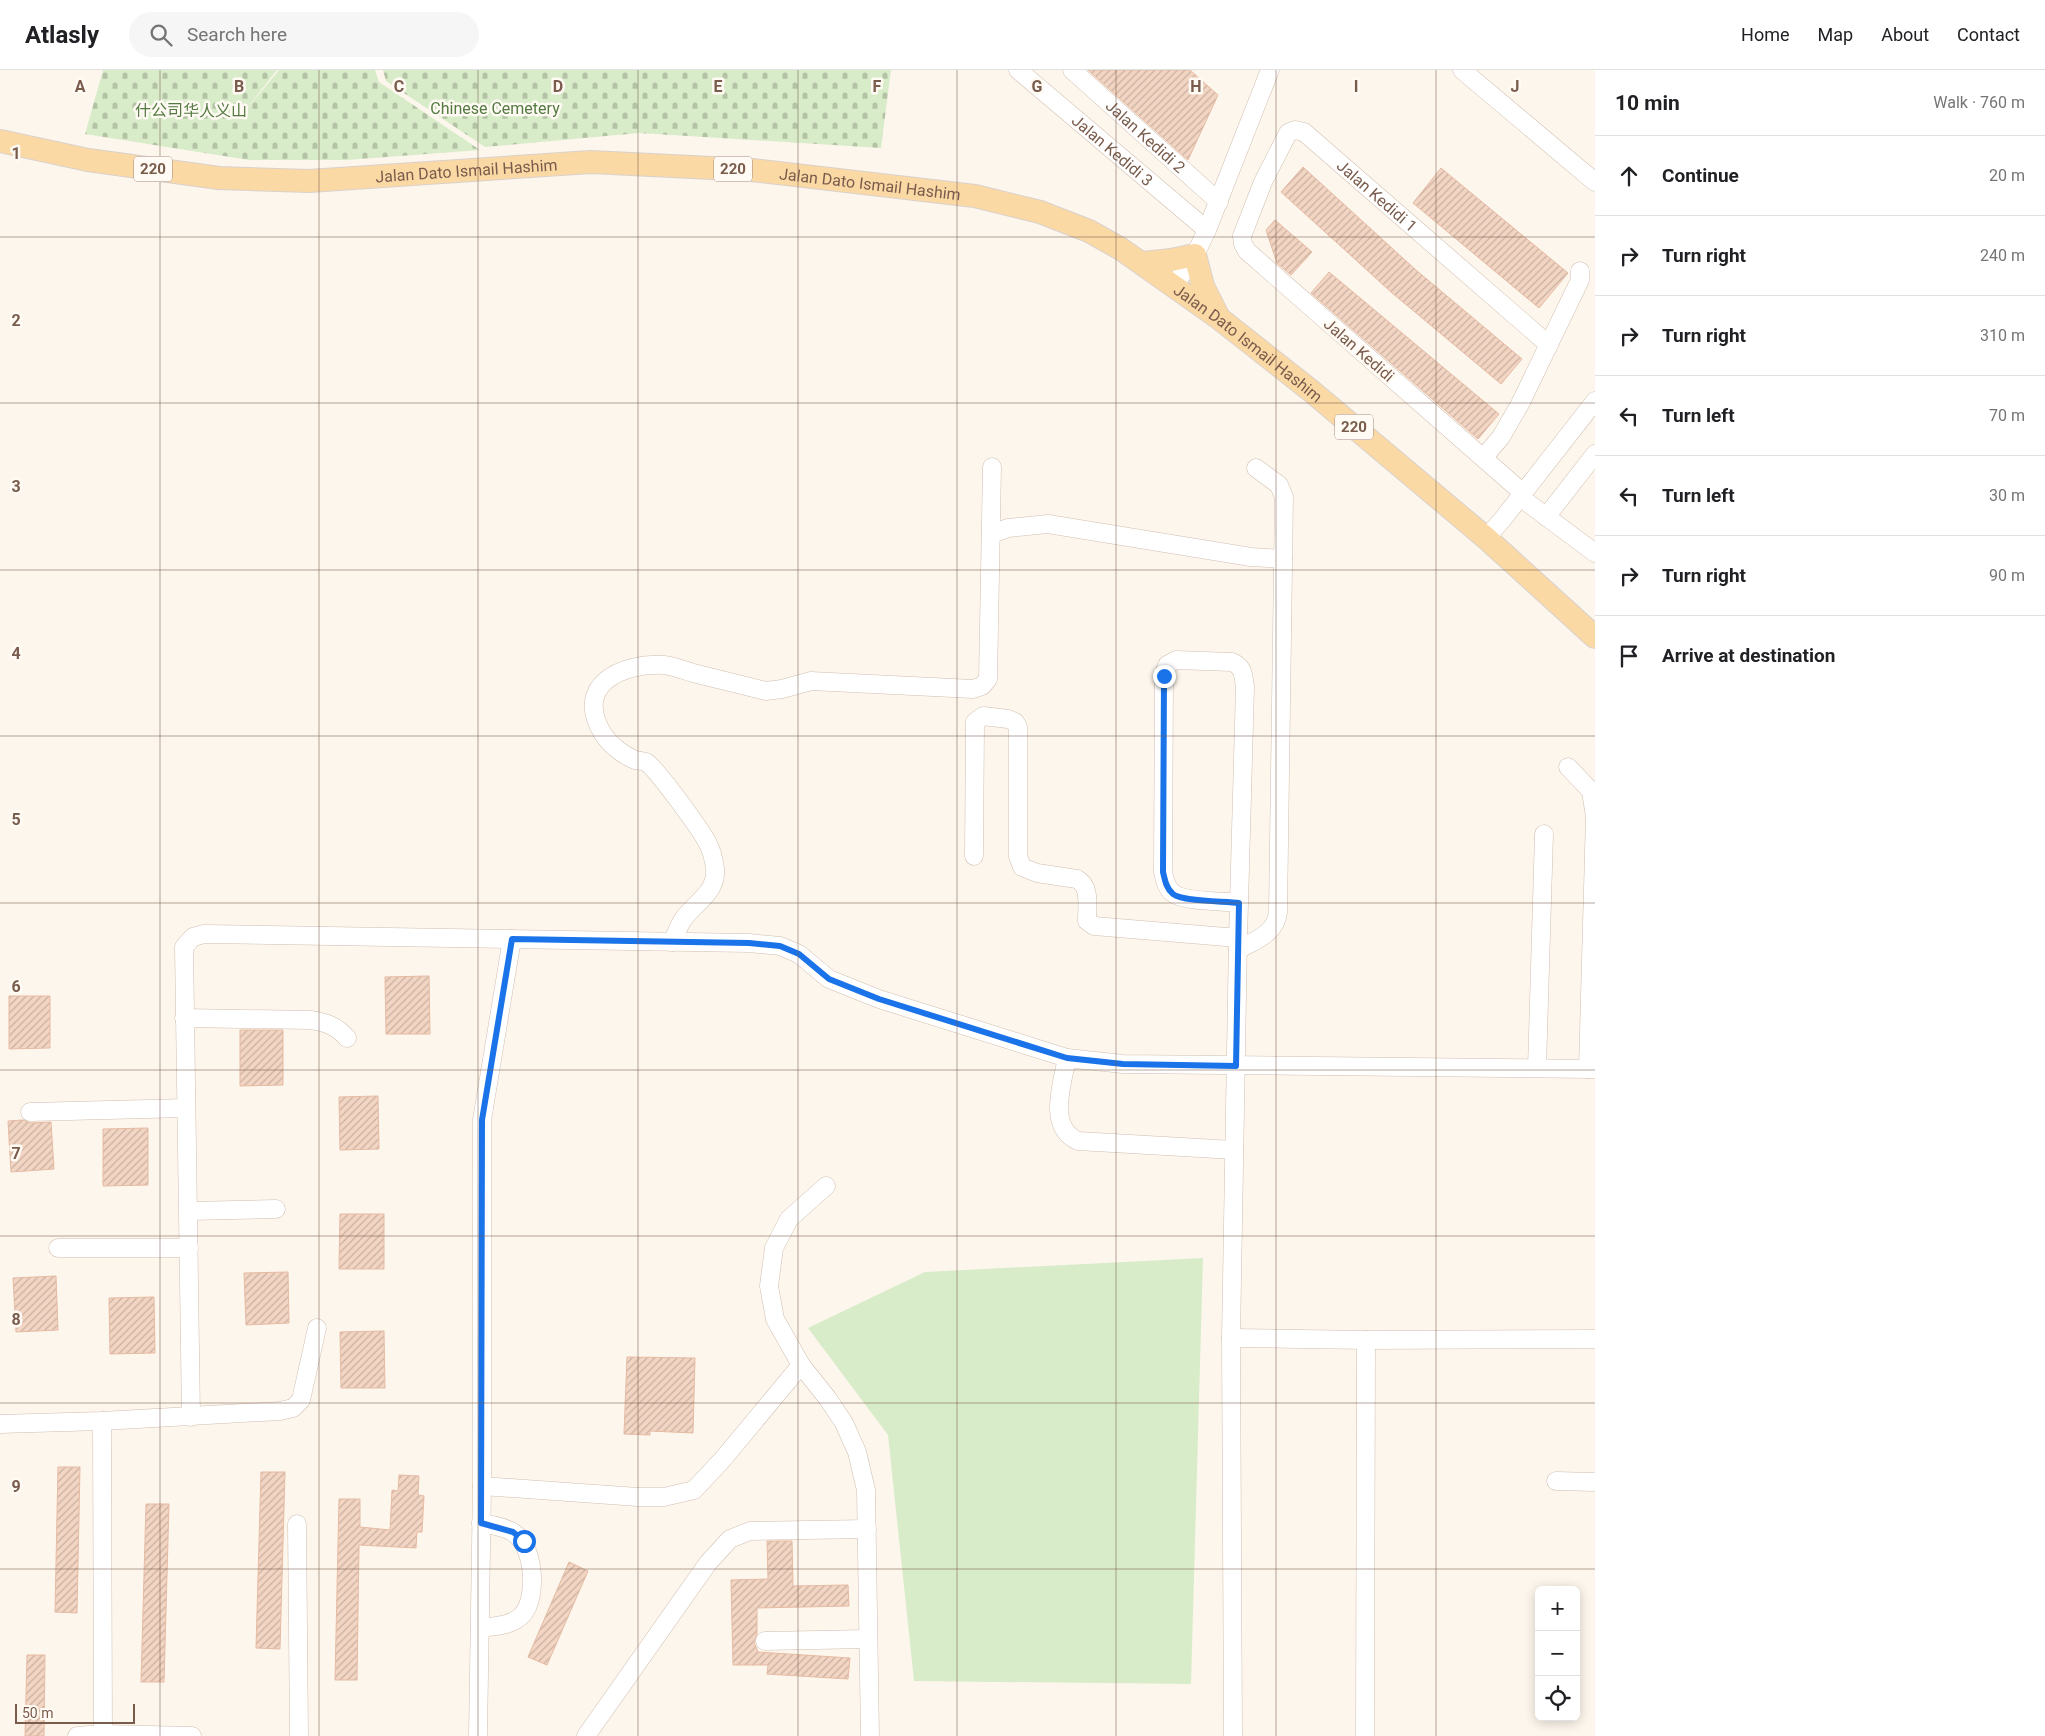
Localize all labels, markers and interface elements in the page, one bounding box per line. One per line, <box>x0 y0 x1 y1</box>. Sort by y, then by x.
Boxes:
search box <box>129 12 479 57</box>
text: Atlasly <box>25 21 99 49</box>
icon: search <box>147 21 175 49</box>
text: Search here <box>187 23 287 46</box>
text: Home <box>1741 24 1790 45</box>
text: Map <box>1818 24 1853 45</box>
text: About <box>1881 24 1929 45</box>
text: Contact <box>1957 24 2020 45</box>
text: A <box>75 77 86 96</box>
text: B <box>234 77 244 96</box>
text: C <box>394 77 404 96</box>
text: D <box>553 77 563 96</box>
text: E <box>714 77 723 96</box>
text: F <box>873 77 882 96</box>
text: G <box>1032 77 1043 96</box>
text: H <box>1190 77 1202 96</box>
text: I <box>1354 77 1358 96</box>
text: J <box>1511 77 1519 96</box>
text: 10 min <box>1615 91 1680 115</box>
text: Walk · 760 m <box>1933 93 2025 112</box>
street label: Jalan Kedidi 2 <box>1102 96 1189 177</box>
park label: Chinese Cemetery <box>430 99 560 118</box>
park label: 什公司华人义山 <box>135 101 247 120</box>
street label: Jalan Kedidi 3 <box>1068 111 1157 190</box>
text: 1 <box>11 144 21 163</box>
street label: Jalan Dato Ismail Hashim <box>375 155 558 186</box>
road number: 220 <box>134 156 172 182</box>
road number: 220 <box>714 156 752 182</box>
street label: Jalan Kedidi 1 <box>1333 156 1421 236</box>
icon: ahead <box>1615 162 1643 190</box>
street label: Jalan Dato Ismail Hashim <box>778 164 962 204</box>
text: Continue <box>1662 164 1739 187</box>
text: 20 m <box>1989 166 2025 185</box>
icon: right <box>1615 242 1643 270</box>
text: Turn right <box>1662 244 1746 267</box>
text: 240 m <box>1980 246 2025 265</box>
street label: Jalan Dato Ismail Hashim <box>1170 280 1326 406</box>
text: 2 <box>11 311 21 330</box>
street label: Jalan Kedidi <box>1320 314 1398 386</box>
icon: right <box>1615 322 1643 350</box>
text: Turn right <box>1662 324 1746 347</box>
text: 310 m <box>1980 326 2025 345</box>
icon: left <box>1615 402 1643 430</box>
text: Turn left <box>1662 404 1735 427</box>
text: 70 m <box>1989 406 2025 425</box>
road number: 220 <box>1335 414 1373 440</box>
text: 3 <box>11 477 21 496</box>
icon: left <box>1615 482 1643 510</box>
text: Turn left <box>1662 484 1735 507</box>
text: 30 m <box>1989 486 2025 505</box>
icon: right <box>1615 562 1643 590</box>
text: Turn right <box>1662 564 1746 587</box>
text: 90 m <box>1989 566 2025 585</box>
icon: arrive <box>1615 642 1643 670</box>
text: 4 <box>11 644 21 663</box>
text: Arrive at destination <box>1662 644 1835 667</box>
route end <box>1153 665 1176 688</box>
text: 5 <box>11 810 21 829</box>
text: 6 <box>11 977 21 996</box>
text: 7 <box>11 1144 21 1163</box>
text: 8 <box>11 1310 21 1329</box>
text: 9 <box>11 1477 21 1496</box>
route start <box>513 1530 536 1553</box>
map controls <box>1535 1586 1580 1721</box>
button: + <box>1535 1586 1580 1631</box>
button: − <box>1535 1631 1580 1676</box>
button: locate <box>1535 1676 1580 1721</box>
scale bar <box>15 1701 135 1724</box>
text: 50 m <box>22 1705 54 1721</box>

